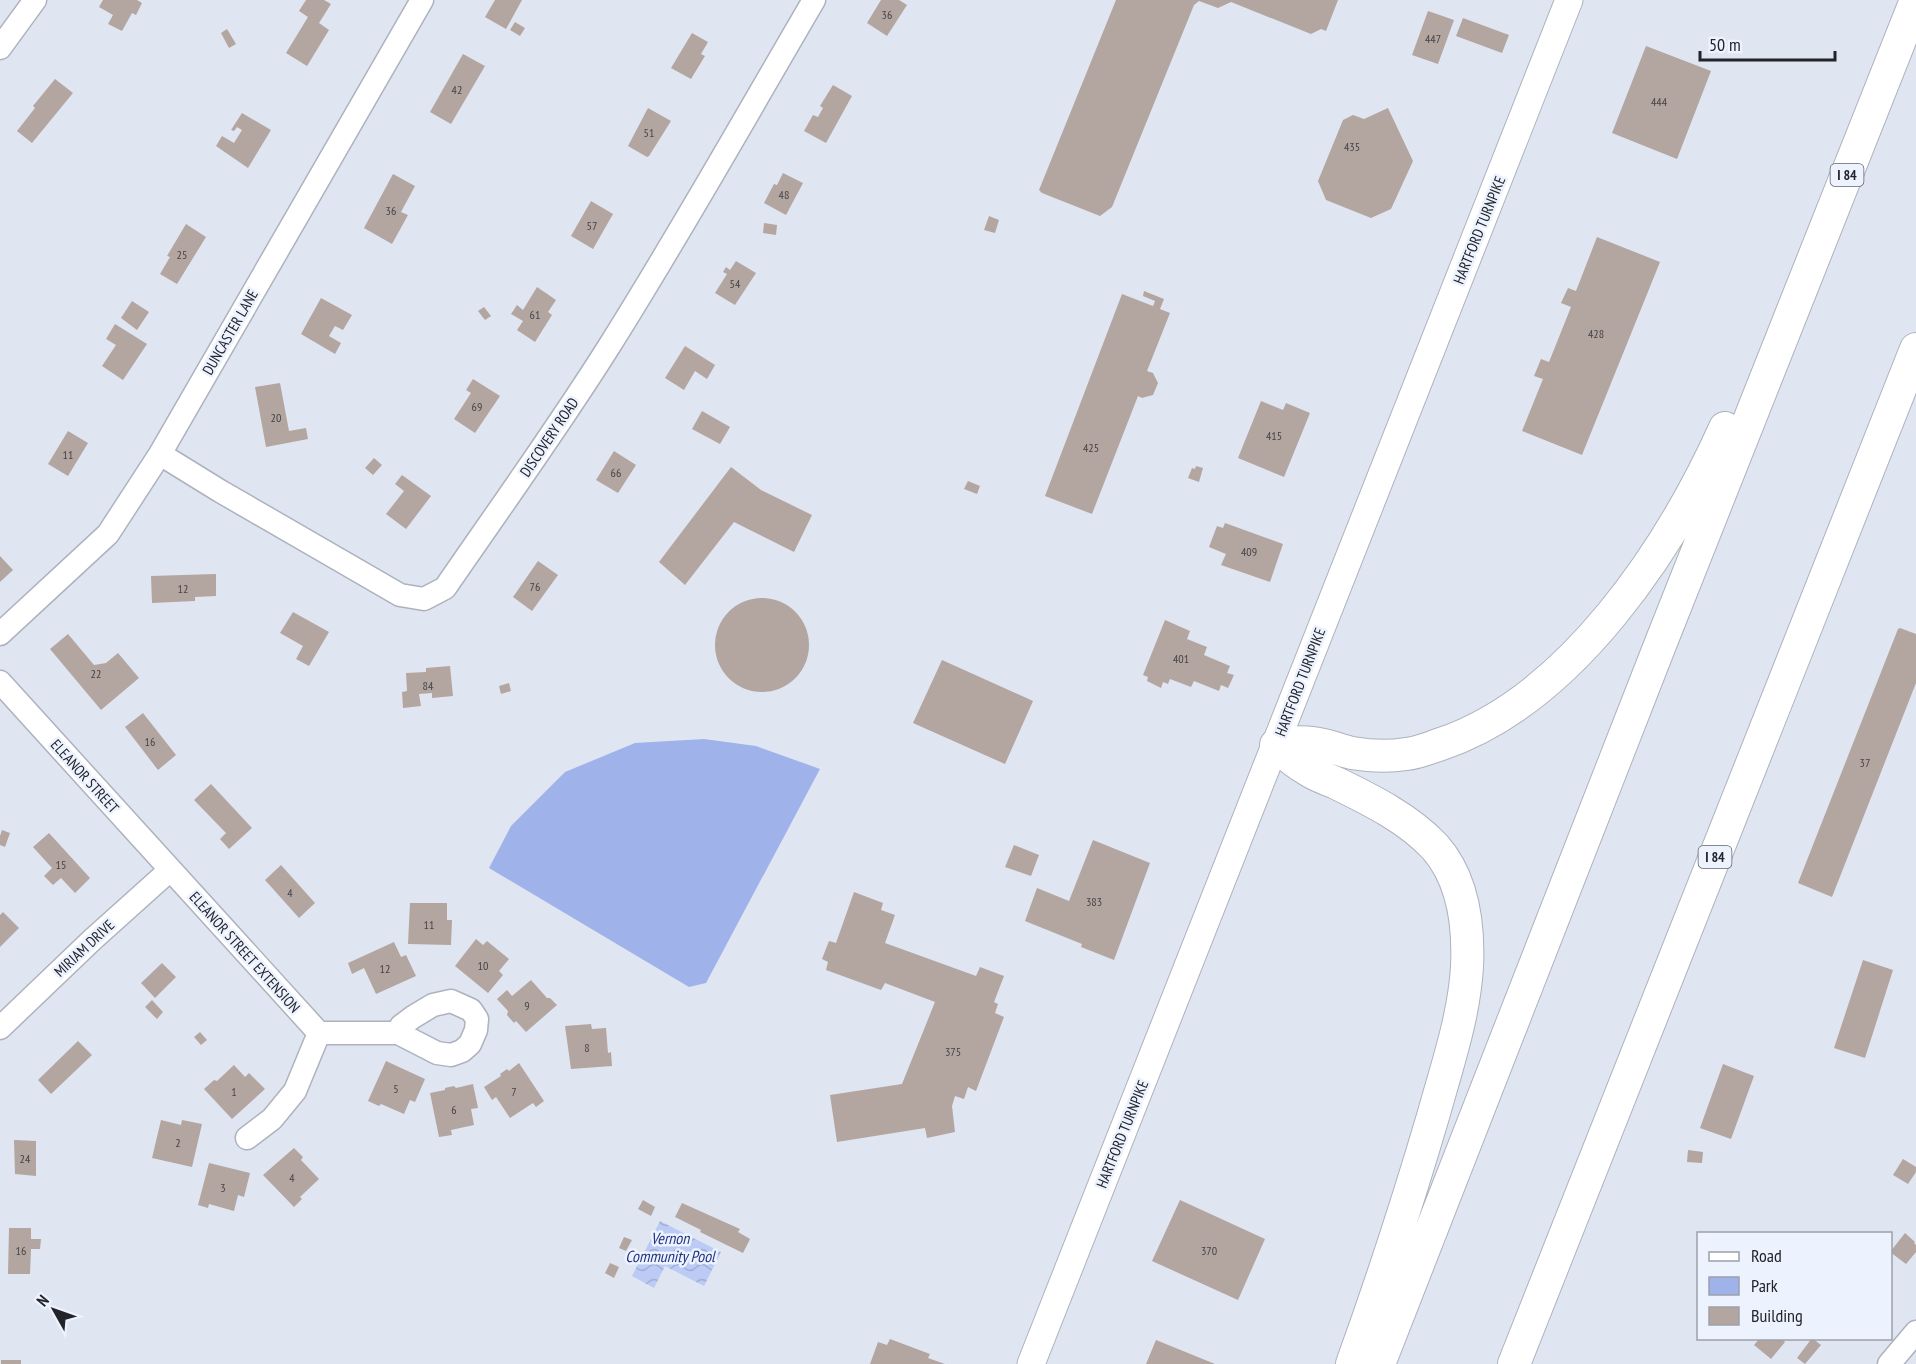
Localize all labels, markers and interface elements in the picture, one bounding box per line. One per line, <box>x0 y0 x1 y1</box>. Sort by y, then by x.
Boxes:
house number: 36 <box>882 7 892 22</box>
scale bar <box>1700 24 1835 62</box>
house number: 447 <box>1425 31 1441 46</box>
text: 50 m <box>1709 33 1741 56</box>
house number: 42 <box>452 82 462 97</box>
house number: 444 <box>1651 94 1668 109</box>
house number: 51 <box>644 125 654 140</box>
house number: 435 <box>1344 139 1360 154</box>
road number: I 84 <box>1830 164 1864 186</box>
street label: HARTFORD TURNPIKE <box>1449 173 1509 287</box>
house number: 48 <box>779 187 789 202</box>
house number: 36 <box>386 203 396 218</box>
house number: 57 <box>587 218 597 233</box>
house number: 25 <box>177 247 187 262</box>
house number: 54 <box>730 276 741 291</box>
street label: DUNCASTER LANE <box>198 286 262 378</box>
house number: 61 <box>530 307 540 322</box>
house number: 428 <box>1588 326 1604 341</box>
street label: DISCOVERY ROAD <box>516 394 583 480</box>
house number: 69 <box>472 399 482 414</box>
house number: 20 <box>271 410 281 425</box>
house number: 415 <box>1266 428 1282 443</box>
house number: 425 <box>1083 440 1099 455</box>
house number: 11 <box>63 447 73 462</box>
house number: 66 <box>611 465 621 480</box>
house number: 409 <box>1241 544 1257 559</box>
house number: 76 <box>530 579 540 594</box>
house number: 12 <box>178 581 188 596</box>
street label: HARTFORD TURNPIKE <box>1271 625 1329 739</box>
house number: 401 <box>1173 651 1189 666</box>
house number: 22 <box>91 666 101 681</box>
house number: 84 <box>423 678 434 693</box>
house number: 16 <box>145 734 155 749</box>
street label: ELEANOR STREET <box>47 735 123 817</box>
house number: 37 <box>1860 755 1870 770</box>
road number: I 84 <box>1698 846 1732 868</box>
house number: 15 <box>56 857 66 872</box>
house number: 4 <box>287 885 293 900</box>
street label: ELEANOR STREET EXTENSION <box>186 888 304 1016</box>
house number: 383 <box>1086 894 1102 909</box>
street label: MIRIAM DRIVE <box>50 915 118 981</box>
house number: 11 <box>424 917 434 932</box>
house number: 10 <box>478 958 488 973</box>
house number: 12 <box>380 961 390 976</box>
house number: 9 <box>524 998 530 1013</box>
house number: 8 <box>584 1040 590 1055</box>
house number: 375 <box>945 1044 961 1059</box>
street label: HARTFORD TURNPIKE <box>1092 1077 1152 1191</box>
house number: 5 <box>393 1081 399 1096</box>
house number: 1 <box>231 1084 237 1099</box>
house number: 7 <box>511 1084 517 1099</box>
house number: 6 <box>451 1102 457 1117</box>
house number: 2 <box>175 1135 181 1150</box>
house number: 24 <box>20 1151 31 1166</box>
house number: 4 <box>289 1170 295 1185</box>
house number: 3 <box>220 1180 226 1195</box>
water label: Vernon Community Pool <box>625 1228 716 1266</box>
legend <box>1697 1232 1892 1340</box>
house number: 16 <box>16 1243 26 1258</box>
house number: 370 <box>1201 1243 1217 1258</box>
text: Road <box>1751 1244 1782 1267</box>
text: Park <box>1751 1274 1778 1297</box>
north arrow <box>24 1280 84 1340</box>
text: N <box>32 1291 53 1310</box>
text: Building <box>1751 1304 1803 1327</box>

